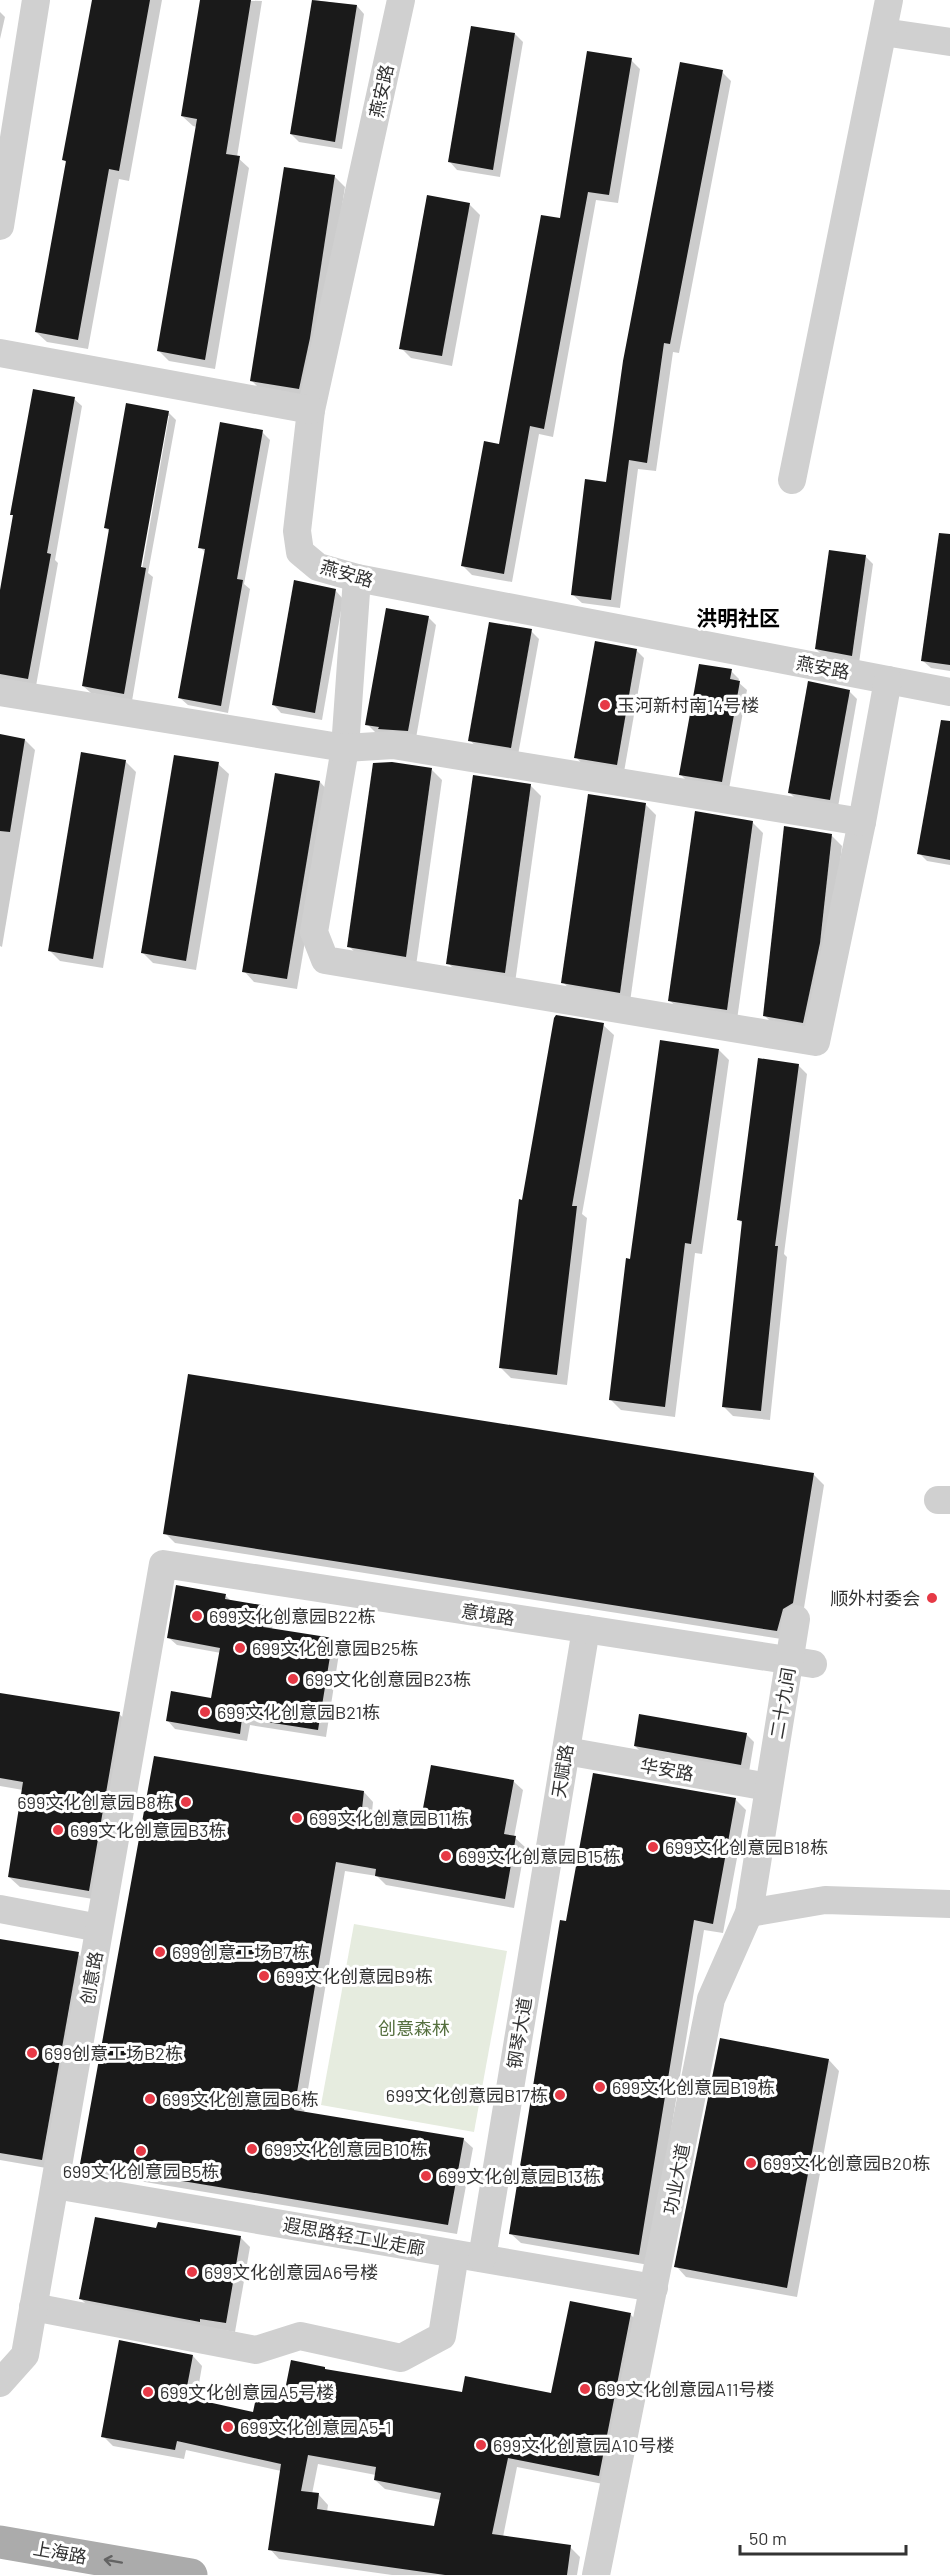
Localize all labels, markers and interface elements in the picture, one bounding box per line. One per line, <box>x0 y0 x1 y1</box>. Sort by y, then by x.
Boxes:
street label: 燕安路 <box>365 62 397 120</box>
street label: 燕安路 <box>318 555 376 591</box>
district label: 洪明社区 <box>696 605 780 630</box>
street label: 燕安路 <box>794 651 852 683</box>
place label: 玉河新村南14号楼 <box>617 694 759 716</box>
marker: 玉河新村南14号楼 <box>598 698 612 712</box>
place label: 顺外村委会 <box>830 1587 920 1609</box>
marker: 顺外村委会 <box>925 1591 939 1605</box>
street label: 意境路 <box>460 1599 516 1629</box>
place label: 699文化创意园B22栋 <box>209 1605 376 1627</box>
marker: 699文化创意园B22栋 <box>190 1609 204 1623</box>
place label: 699文化创意园B25栋 <box>252 1637 418 1659</box>
marker: 699文化创意园B25栋 <box>233 1641 247 1655</box>
street label: 二十九间 <box>765 1666 799 1740</box>
place label: 699文化创意园B23栋 <box>305 1668 471 1690</box>
marker: 699文化创意园B23栋 <box>286 1672 300 1686</box>
place label: 699文化创意园B21栋 <box>217 1701 380 1723</box>
marker: 699文化创意园B21栋 <box>198 1705 212 1719</box>
street label: 天赋路 <box>547 1743 577 1799</box>
street label: 华安路 <box>639 1753 695 1785</box>
place label: 699文化创意园B8栋 <box>17 1791 174 1813</box>
marker: 699文化创意园B8栋 <box>179 1795 193 1809</box>
place label: 699文化创意园B11栋 <box>309 1807 469 1829</box>
marker: 699文化创意园B11栋 <box>290 1811 304 1825</box>
place label: 699文化创意园B3栋 <box>70 1819 227 1841</box>
marker: 699文化创意园B3栋 <box>51 1823 65 1837</box>
place label: 699文化创意园B18栋 <box>665 1836 828 1858</box>
marker: 699文化创意园B18栋 <box>646 1840 660 1854</box>
place label: 699文化创意园B15栋 <box>458 1845 621 1867</box>
marker: 699文化创意园B15栋 <box>439 1849 453 1863</box>
place label: 699创意工场B7栋 <box>172 1941 310 1963</box>
marker: 699创意工场B7栋 <box>153 1945 167 1959</box>
street label: 创意路 <box>75 1950 107 2006</box>
place label: 699文化创意园B9栋 <box>276 1965 433 1987</box>
marker: 699文化创意园B9栋 <box>257 1969 271 1983</box>
street label: 钢琴大道 <box>503 1996 535 2070</box>
park label: 创意森林 <box>378 2017 450 2039</box>
place label: 699创意工场B2栋 <box>44 2042 183 2064</box>
marker: 699创意工场B2栋 <box>25 2046 39 2060</box>
place label: 699文化创意园B19栋 <box>612 2076 775 2098</box>
marker: 699文化创意园B19栋 <box>593 2080 607 2094</box>
place label: 699文化创意园B17栋 <box>386 2084 548 2106</box>
place label: 699文化创意园B6栋 <box>162 2088 319 2110</box>
marker: 699文化创意园B17栋 <box>553 2088 567 2102</box>
marker: 699文化创意园B6栋 <box>143 2092 157 2106</box>
place label: 699文化创意园B10栋 <box>264 2138 428 2160</box>
marker: 699文化创意园B10栋 <box>245 2142 259 2156</box>
street label: 功业大道 <box>658 2142 694 2216</box>
marker: 699文化创意园B5栋 <box>134 2144 148 2158</box>
place label: 699文化创意园B20栋 <box>763 2152 930 2174</box>
marker: 699文化创意园B20栋 <box>744 2156 758 2170</box>
place label: 699文化创意园B5栋 <box>63 2160 219 2182</box>
place label: 699文化创意园B13栋 <box>438 2165 601 2187</box>
marker: 699文化创意园B13栋 <box>419 2169 433 2183</box>
street label: 遐思路轻工业走廊 <box>281 2213 427 2259</box>
place label: 699文化创意园A6号楼 <box>204 2261 378 2283</box>
marker: 699文化创意园A6号楼 <box>185 2265 199 2279</box>
place label: 699文化创意园A11号楼 <box>597 2378 775 2400</box>
place label: 699文化创意园A5号楼 <box>160 2381 334 2403</box>
marker: 699文化创意园A11号楼 <box>578 2382 592 2396</box>
marker: 699文化创意园A5号楼 <box>141 2385 155 2399</box>
place label: 699文化创意园A5-1 <box>240 2416 392 2438</box>
marker: 699文化创意园A5-1 <box>221 2420 235 2434</box>
place label: 699文化创意园A10号楼 <box>493 2434 674 2456</box>
marker: 699文化创意园A10号楼 <box>474 2438 488 2452</box>
scale bar <box>740 2518 906 2556</box>
text: 50 m <box>749 2527 787 2549</box>
street label: 上海路 <box>32 2536 88 2568</box>
one-way arrow <box>104 2556 123 2567</box>

